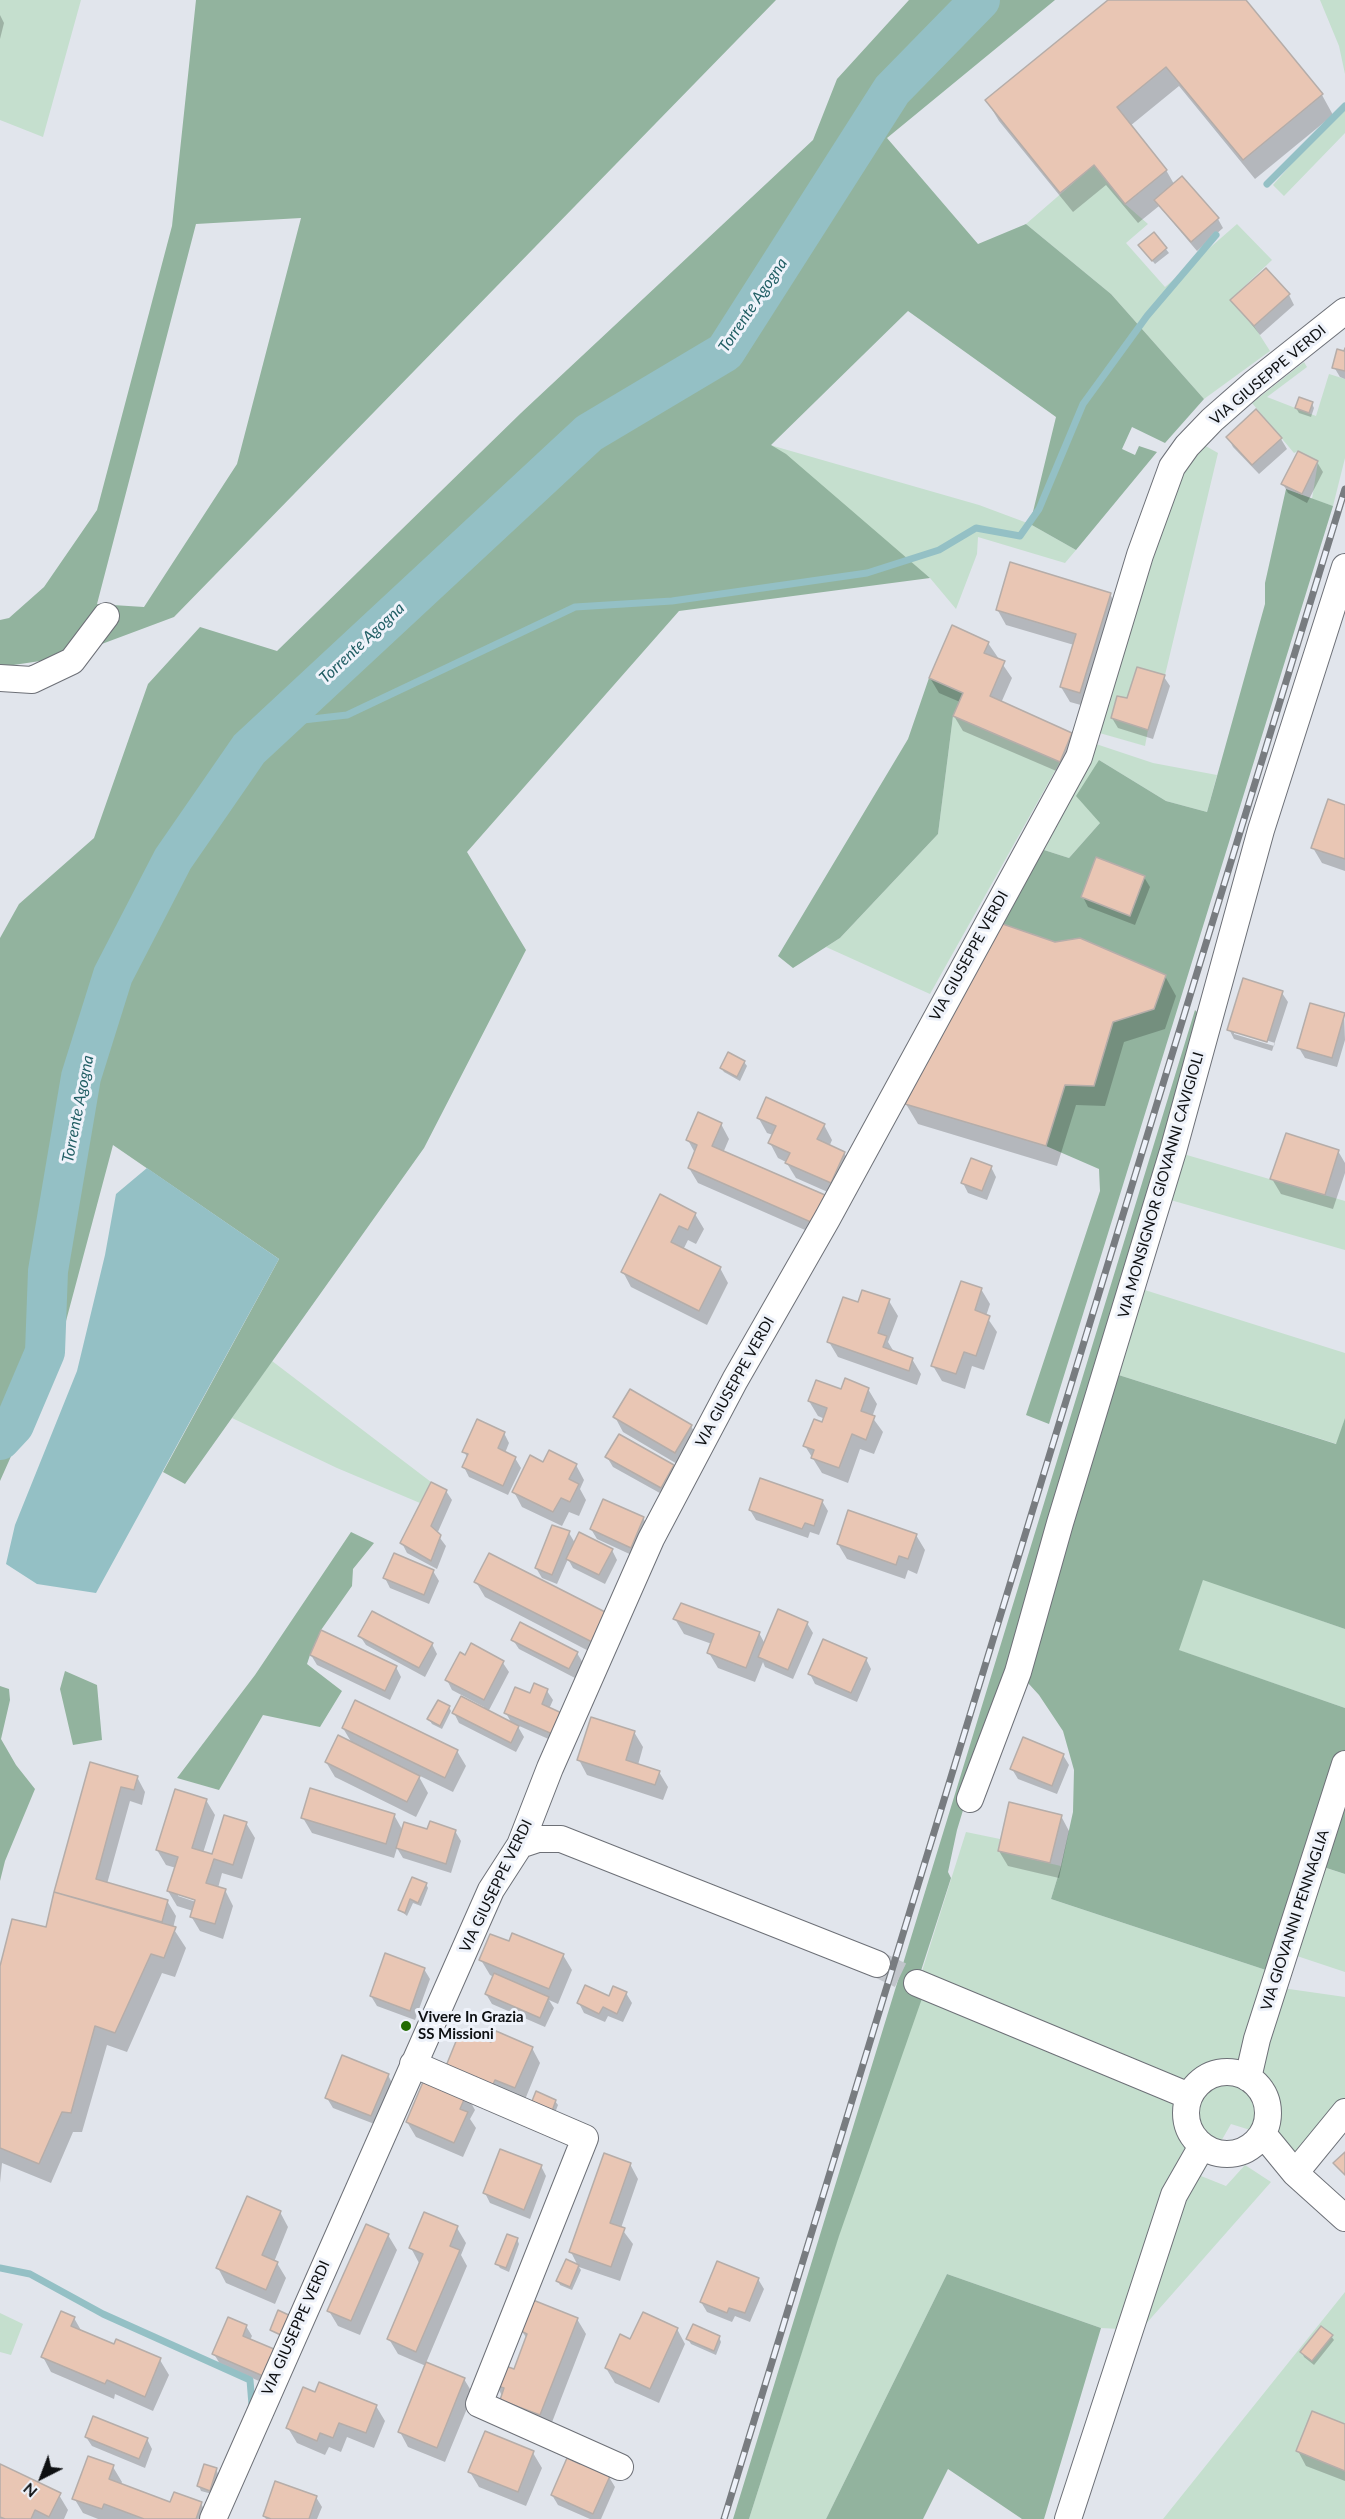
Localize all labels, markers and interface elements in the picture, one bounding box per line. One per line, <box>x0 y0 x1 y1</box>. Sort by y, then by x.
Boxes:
water label: Torrente Agogna <box>715 254 791 356</box>
street label: VIA GIUSEPPE VERDI <box>1206 321 1330 429</box>
water label: Torrente Agogna <box>316 599 408 687</box>
street label: VIA GIUSEPPE VERDI <box>926 888 1012 1024</box>
street label: VIA MONSIGNOR GIOVANNI CAVIGIOLI <box>1114 1050 1208 1320</box>
water label: Torrente Agogna <box>58 1054 98 1164</box>
street label: VIA GIUSEPPE VERDI <box>692 1314 778 1450</box>
street label: VIA GIUSEPPE VERDI <box>456 1817 536 1955</box>
street label: VIA GIOVANNI PENNAGLIA <box>1257 1827 1333 2013</box>
place label: Vivere In Grazia SS Missioni <box>418 2008 524 2043</box>
marker: Vivere In Grazia SS Missioni <box>399 2019 413 2033</box>
street label: VIA GIUSEPPE VERDI <box>258 2258 334 2398</box>
north arrow <box>12 2447 72 2507</box>
text: N <box>19 2480 41 2502</box>

